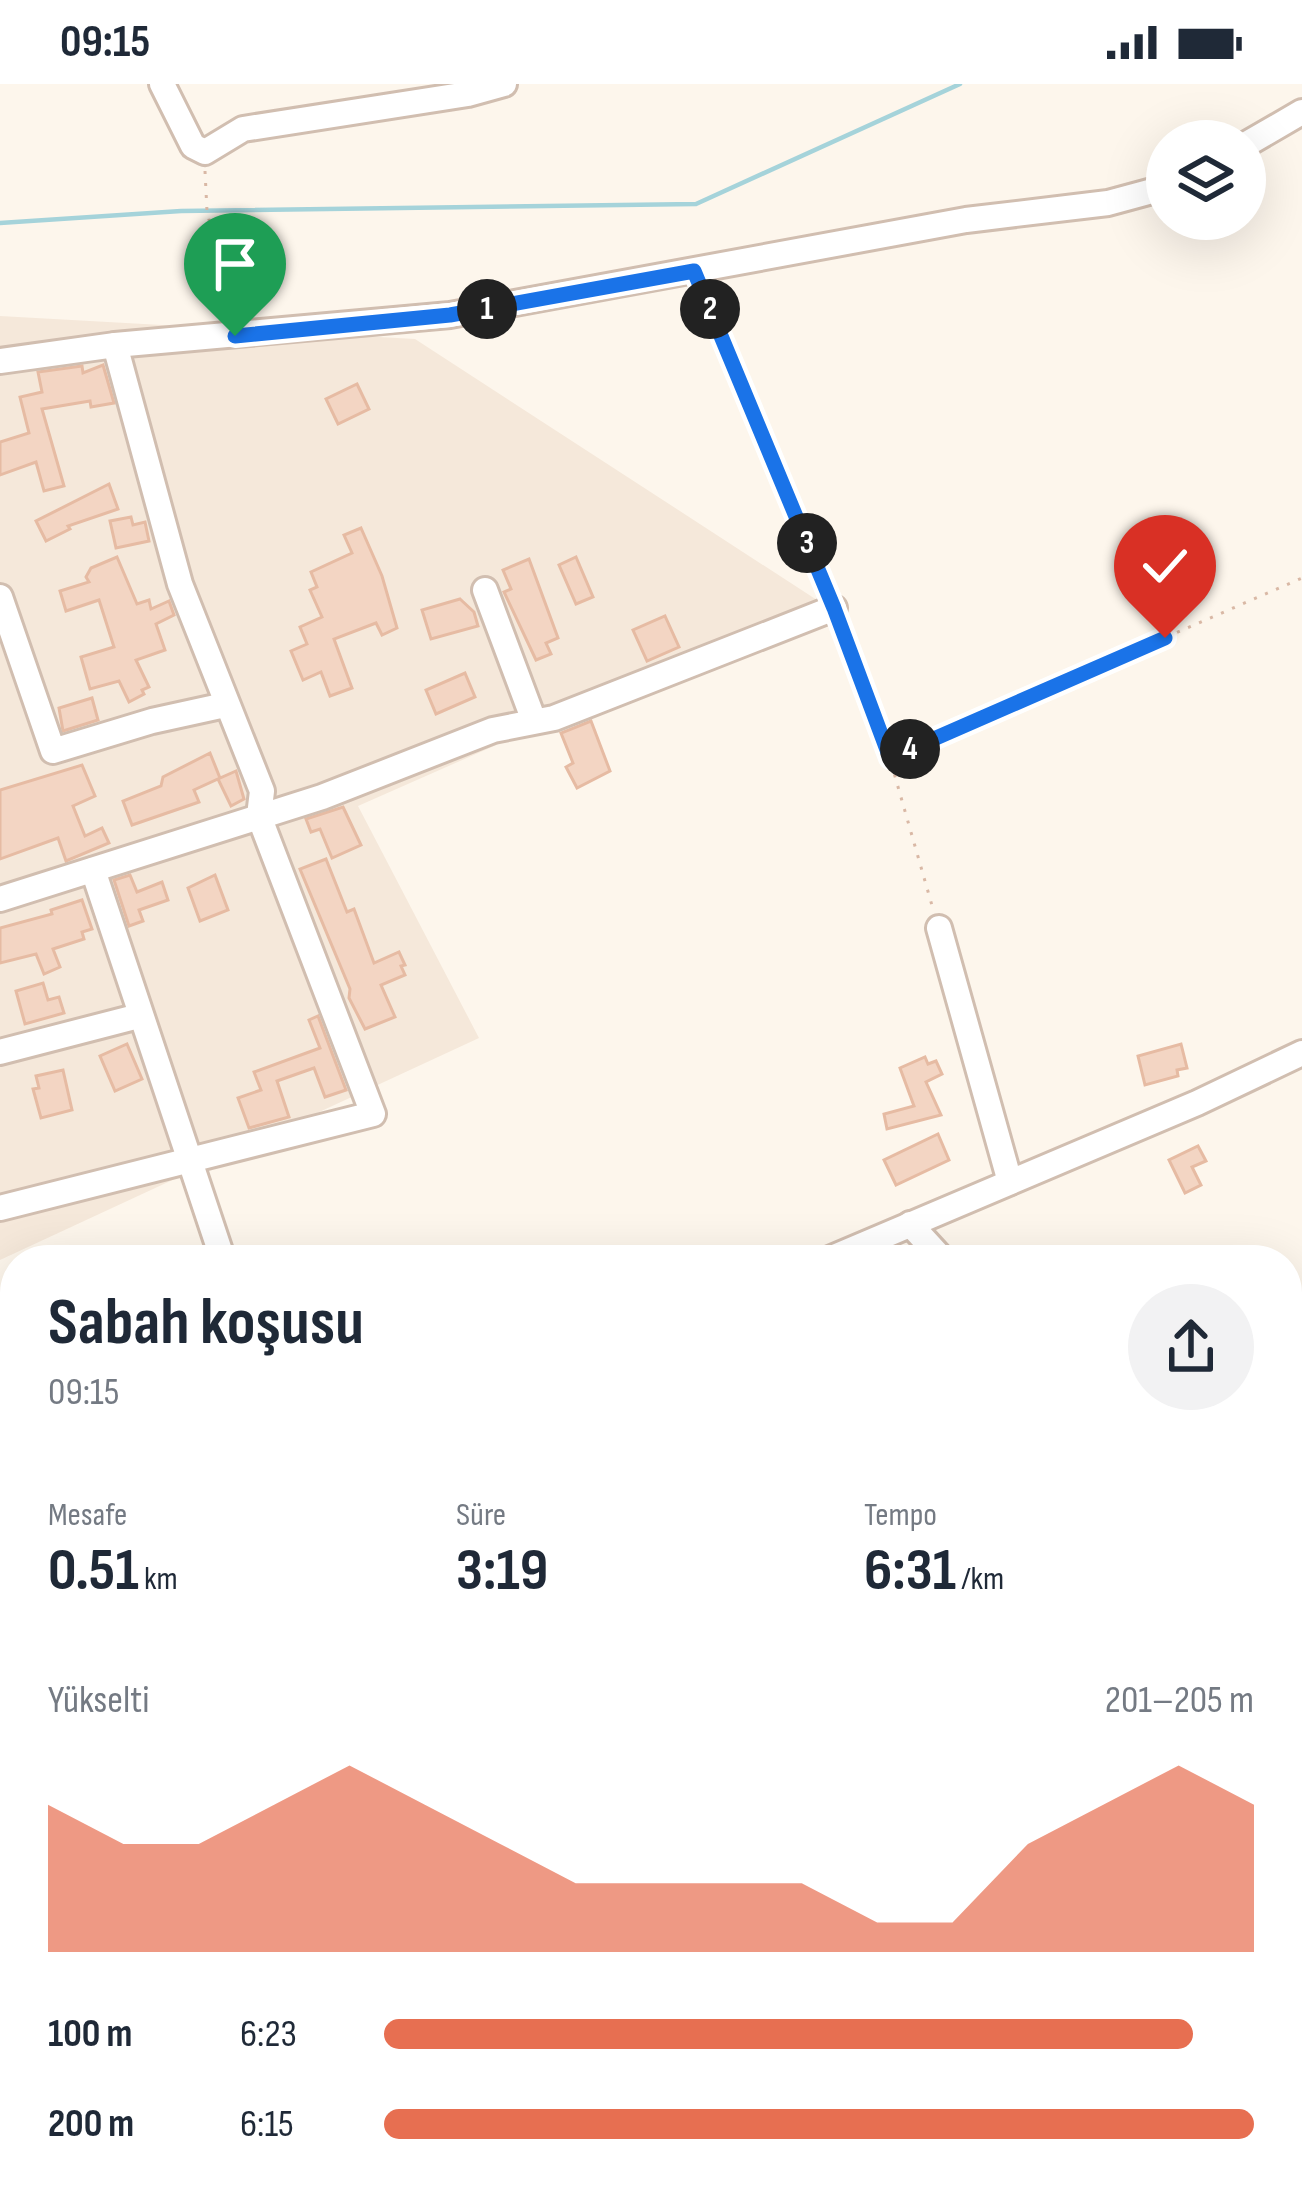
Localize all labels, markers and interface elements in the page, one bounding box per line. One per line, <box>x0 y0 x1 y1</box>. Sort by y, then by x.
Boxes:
text: 09:15 <box>60 15 150 70</box>
map controls <box>1146 120 1266 240</box>
button: layers <box>1146 120 1266 240</box>
pin <box>184 213 286 336</box>
icon: arrive <box>202 231 268 297</box>
pin: 1 <box>457 279 517 339</box>
pin: 2 <box>680 279 740 339</box>
text: 1 <box>481 289 493 329</box>
text: 2 <box>703 289 717 329</box>
pin: 3 <box>777 513 837 573</box>
pin <box>1114 515 1216 638</box>
text: 3 <box>800 523 814 563</box>
icon: check <box>1132 533 1198 599</box>
pin: 4 <box>880 719 940 779</box>
text: 4 <box>902 729 918 769</box>
text: Sabah koşusu <box>48 1284 364 1363</box>
button: share <box>1128 1284 1254 1410</box>
text: 09:15 <box>48 1369 119 1416</box>
text: Mesafe <box>48 1495 127 1535</box>
text: Süre <box>456 1495 506 1535</box>
text: Tempo <box>864 1495 937 1535</box>
text: 0.51 <box>48 1535 139 1607</box>
text: 3:19 <box>456 1535 548 1607</box>
text: 6:31 <box>864 1535 956 1607</box>
text: km <box>139 1559 178 1599</box>
text: /km <box>956 1559 1004 1599</box>
text: Yükselti <box>48 1677 149 1724</box>
text: 201–205 m <box>1105 1677 1254 1724</box>
text: 100 m <box>48 2011 132 2058</box>
text: 6:23 <box>240 2011 297 2058</box>
text: 200 m <box>48 2101 134 2148</box>
text: 6:15 <box>240 2101 294 2148</box>

